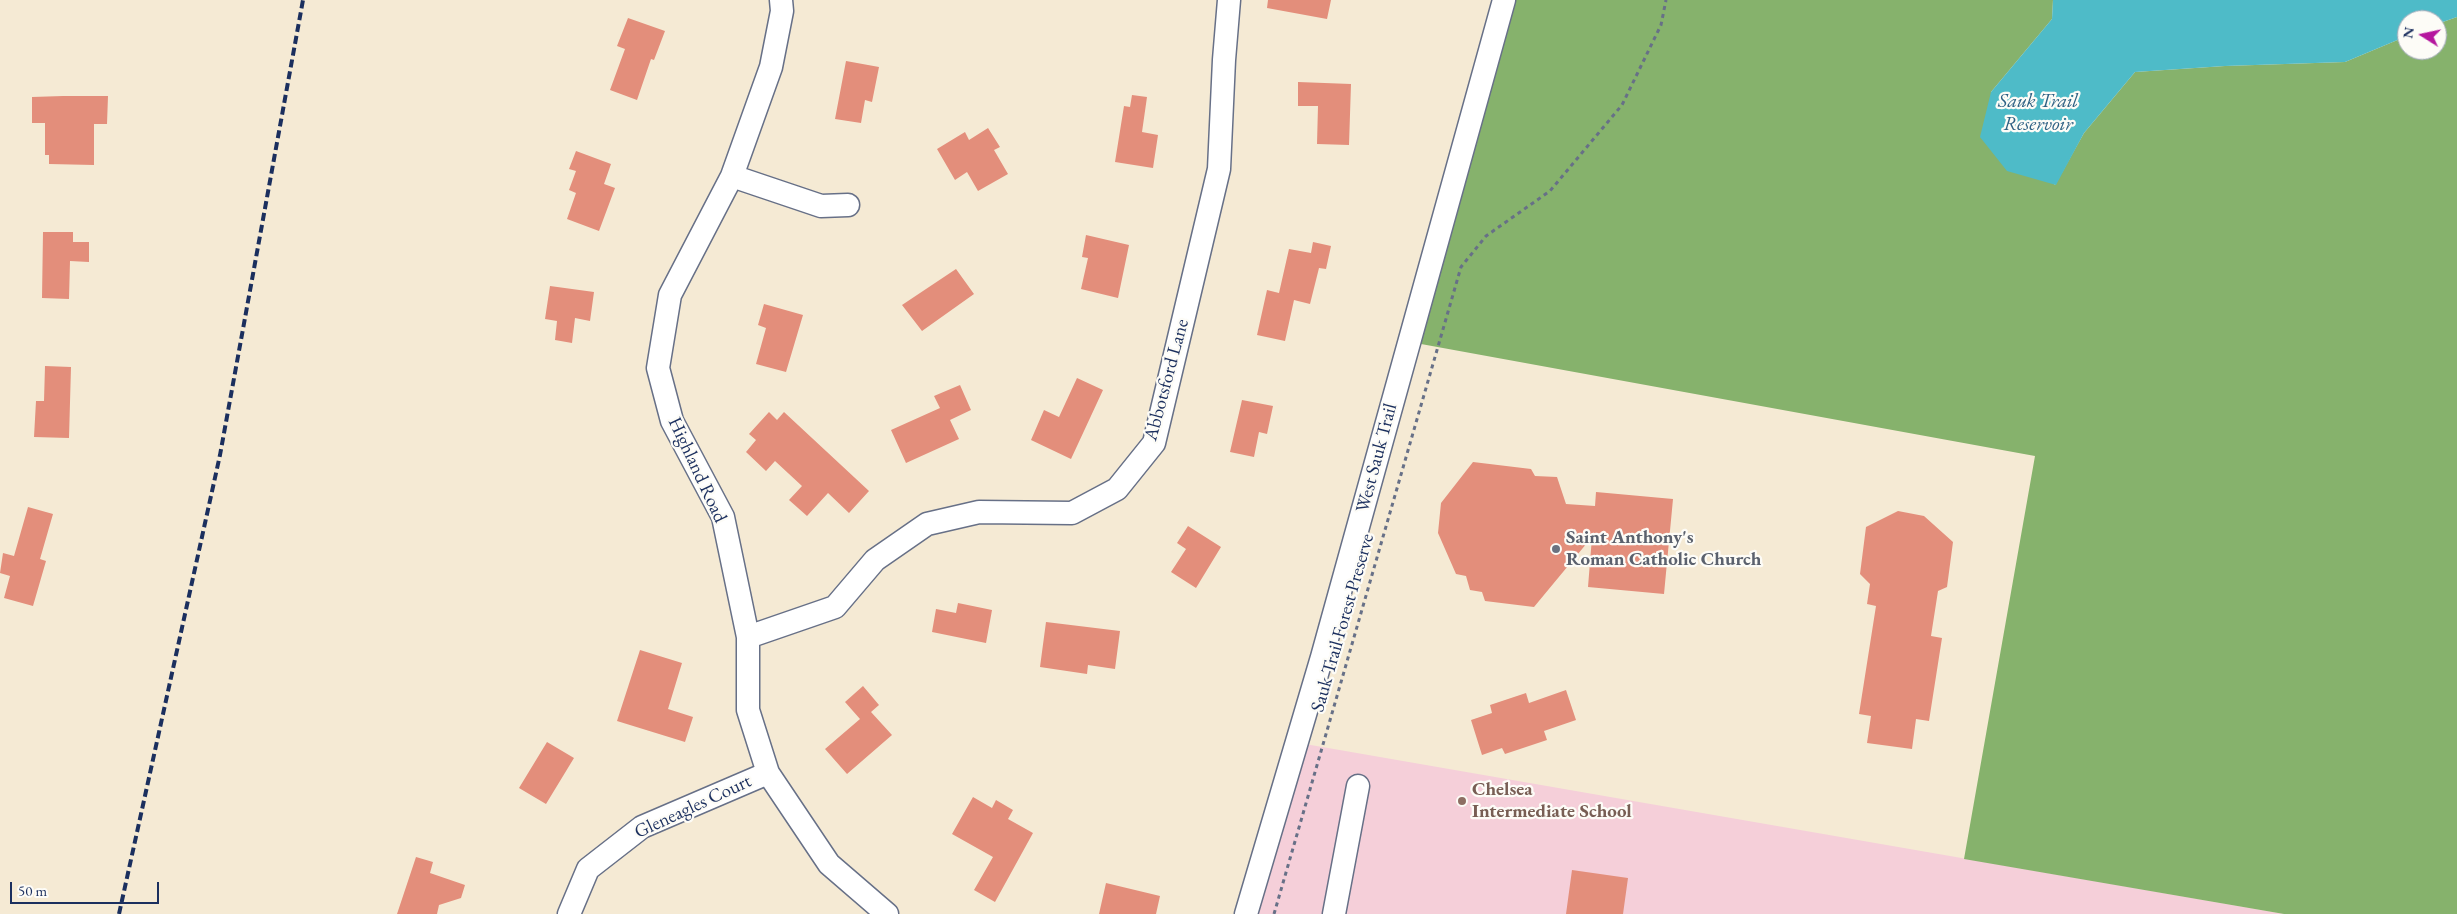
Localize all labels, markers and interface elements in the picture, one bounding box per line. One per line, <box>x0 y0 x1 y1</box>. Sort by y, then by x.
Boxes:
north arrow <box>2397 10 2447 60</box>
text: N <box>2398 25 2418 40</box>
water label: Sauk Trail Reservoir <box>1998 90 2078 137</box>
street label: Abbotsford Lane <box>1140 317 1194 443</box>
street label: West Sauk Trail <box>1352 401 1402 515</box>
street label: Highland Road <box>663 414 731 526</box>
place label: Saint Anthony's Roman Catholic Church <box>1566 527 1761 571</box>
street label: Sauk Trail Forest Preserve <box>1307 531 1379 715</box>
marker: Saint Anthony's Roman Catholic Church <box>1550 543 1562 555</box>
street label: Gleneagles Court <box>631 770 755 844</box>
place label: Chelsea Intermediate School <box>1472 779 1632 823</box>
marker: Chelsea Intermediate School <box>1456 795 1468 807</box>
scale bar <box>12 872 161 904</box>
text: 50 m <box>18 881 47 900</box>

